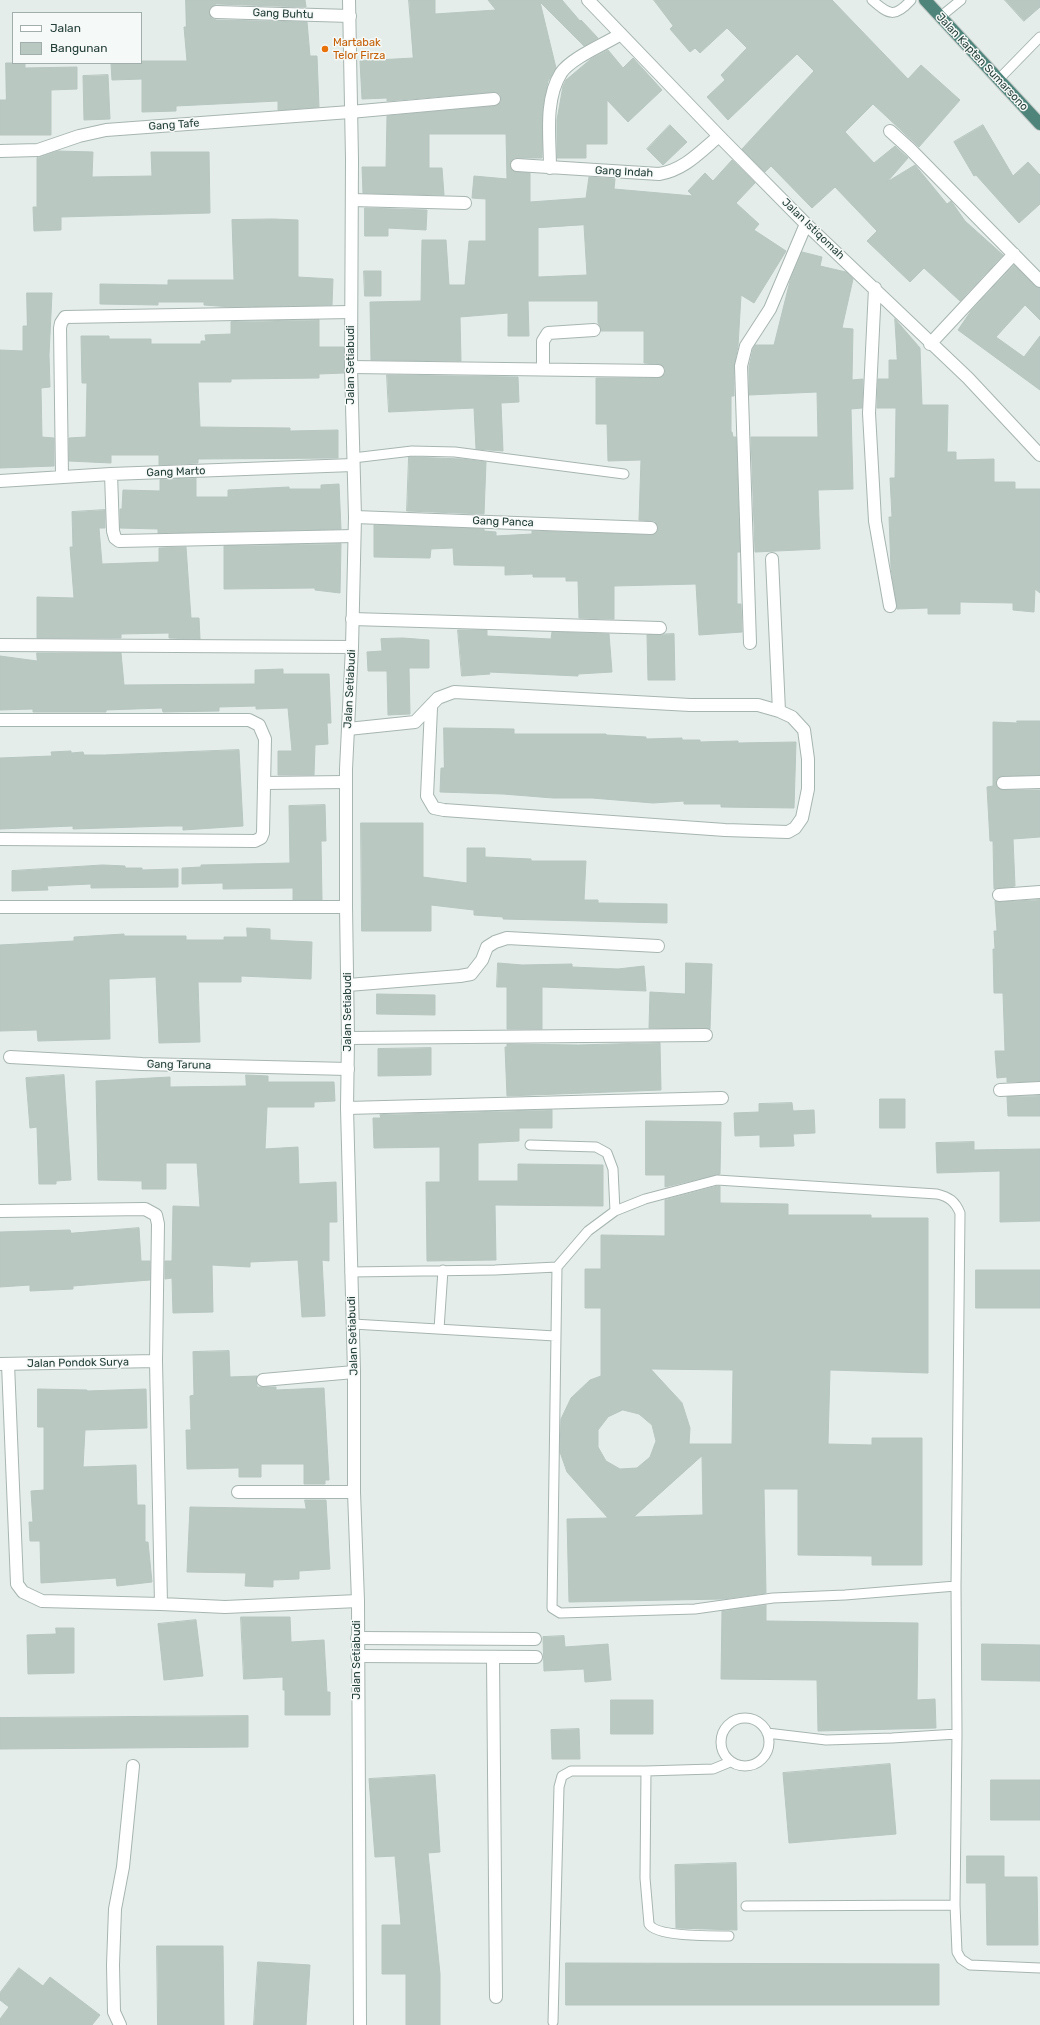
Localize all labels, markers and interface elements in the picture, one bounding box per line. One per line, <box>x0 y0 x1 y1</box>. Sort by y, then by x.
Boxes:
street label: Gang Buhtu <box>252 6 314 22</box>
street label: Jalan Kapten Sumarsono <box>933 11 1031 113</box>
legend <box>12 12 142 64</box>
text: Jalan <box>50 21 81 35</box>
place label: Martabak Telor Firza <box>333 36 385 62</box>
text: Bangunan <box>50 41 107 55</box>
marker: Martabak Telor Firza <box>320 44 330 54</box>
street label: Gang Tafe <box>148 117 200 133</box>
street label: Gang Indah <box>594 164 654 180</box>
street label: Jalan Istiqomah <box>779 196 847 262</box>
street label: Jalan Setiabudi <box>344 325 358 405</box>
street label: Gang Marto <box>146 464 206 480</box>
street label: Gang Panca <box>472 514 534 530</box>
street label: Jalan Setiabudi <box>341 649 359 729</box>
street label: Jalan Setiabudi <box>341 972 355 1052</box>
street label: Gang Taruna <box>147 1058 211 1072</box>
street label: Jalan Setiabudi <box>345 1296 361 1376</box>
street label: Jalan Pondok Surya <box>27 1356 129 1370</box>
street label: Jalan Setiabudi <box>350 1620 364 1700</box>

